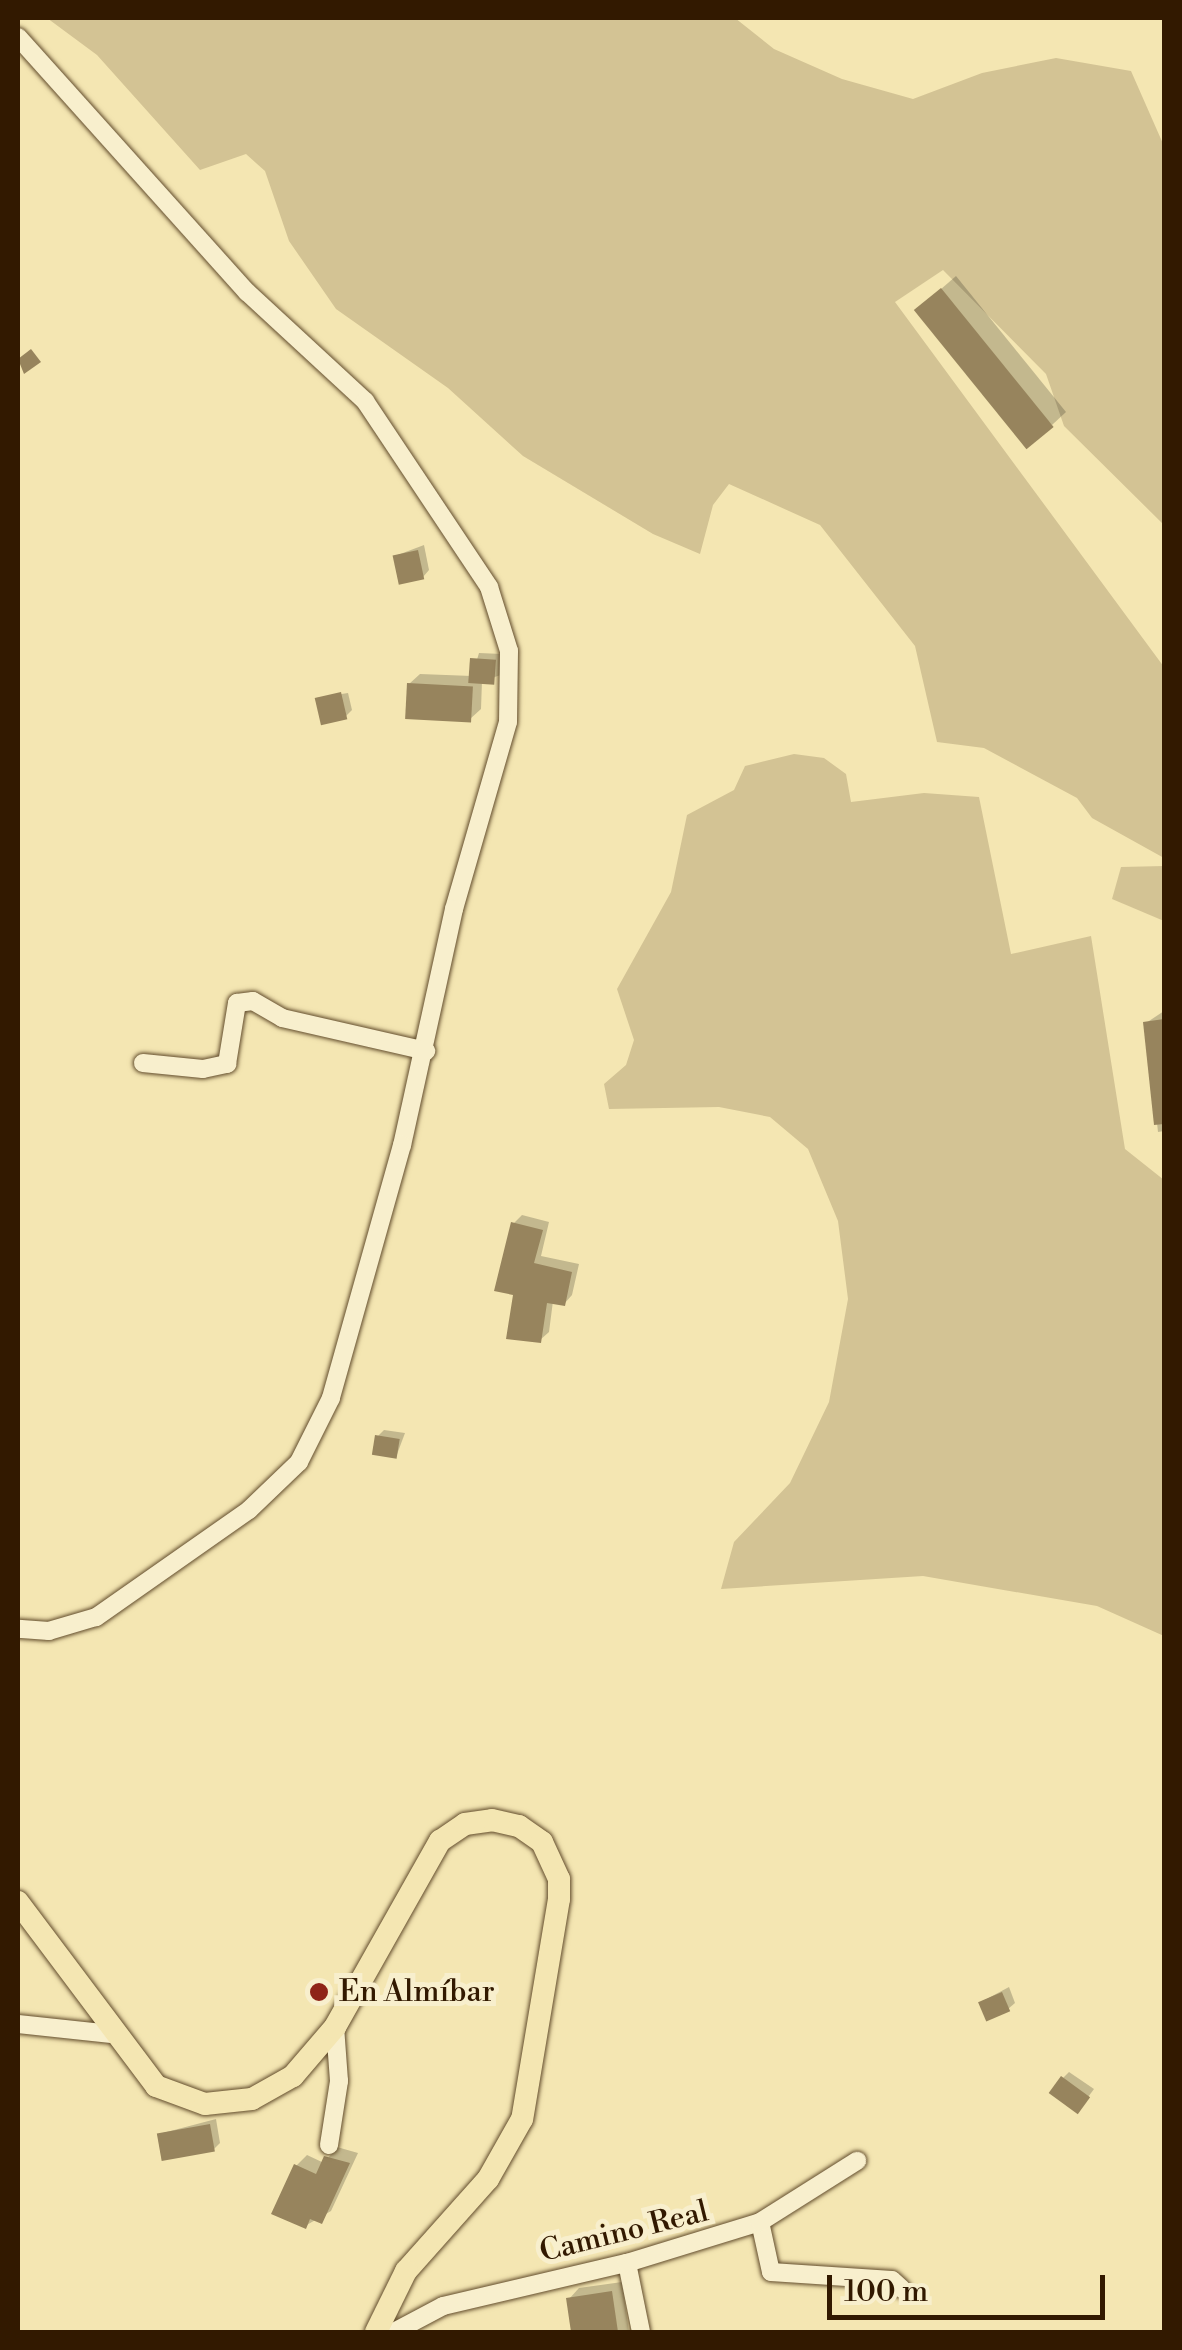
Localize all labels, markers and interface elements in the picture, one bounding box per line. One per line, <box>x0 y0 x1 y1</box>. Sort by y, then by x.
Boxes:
place label: En Almíbar <box>339 1974 495 2010</box>
marker: En Almíbar <box>308 1981 330 2003</box>
street label: Camino Real <box>536 2194 712 2270</box>
scale bar <box>832 2255 1110 2317</box>
text: 100 m <box>844 2273 928 2311</box>

